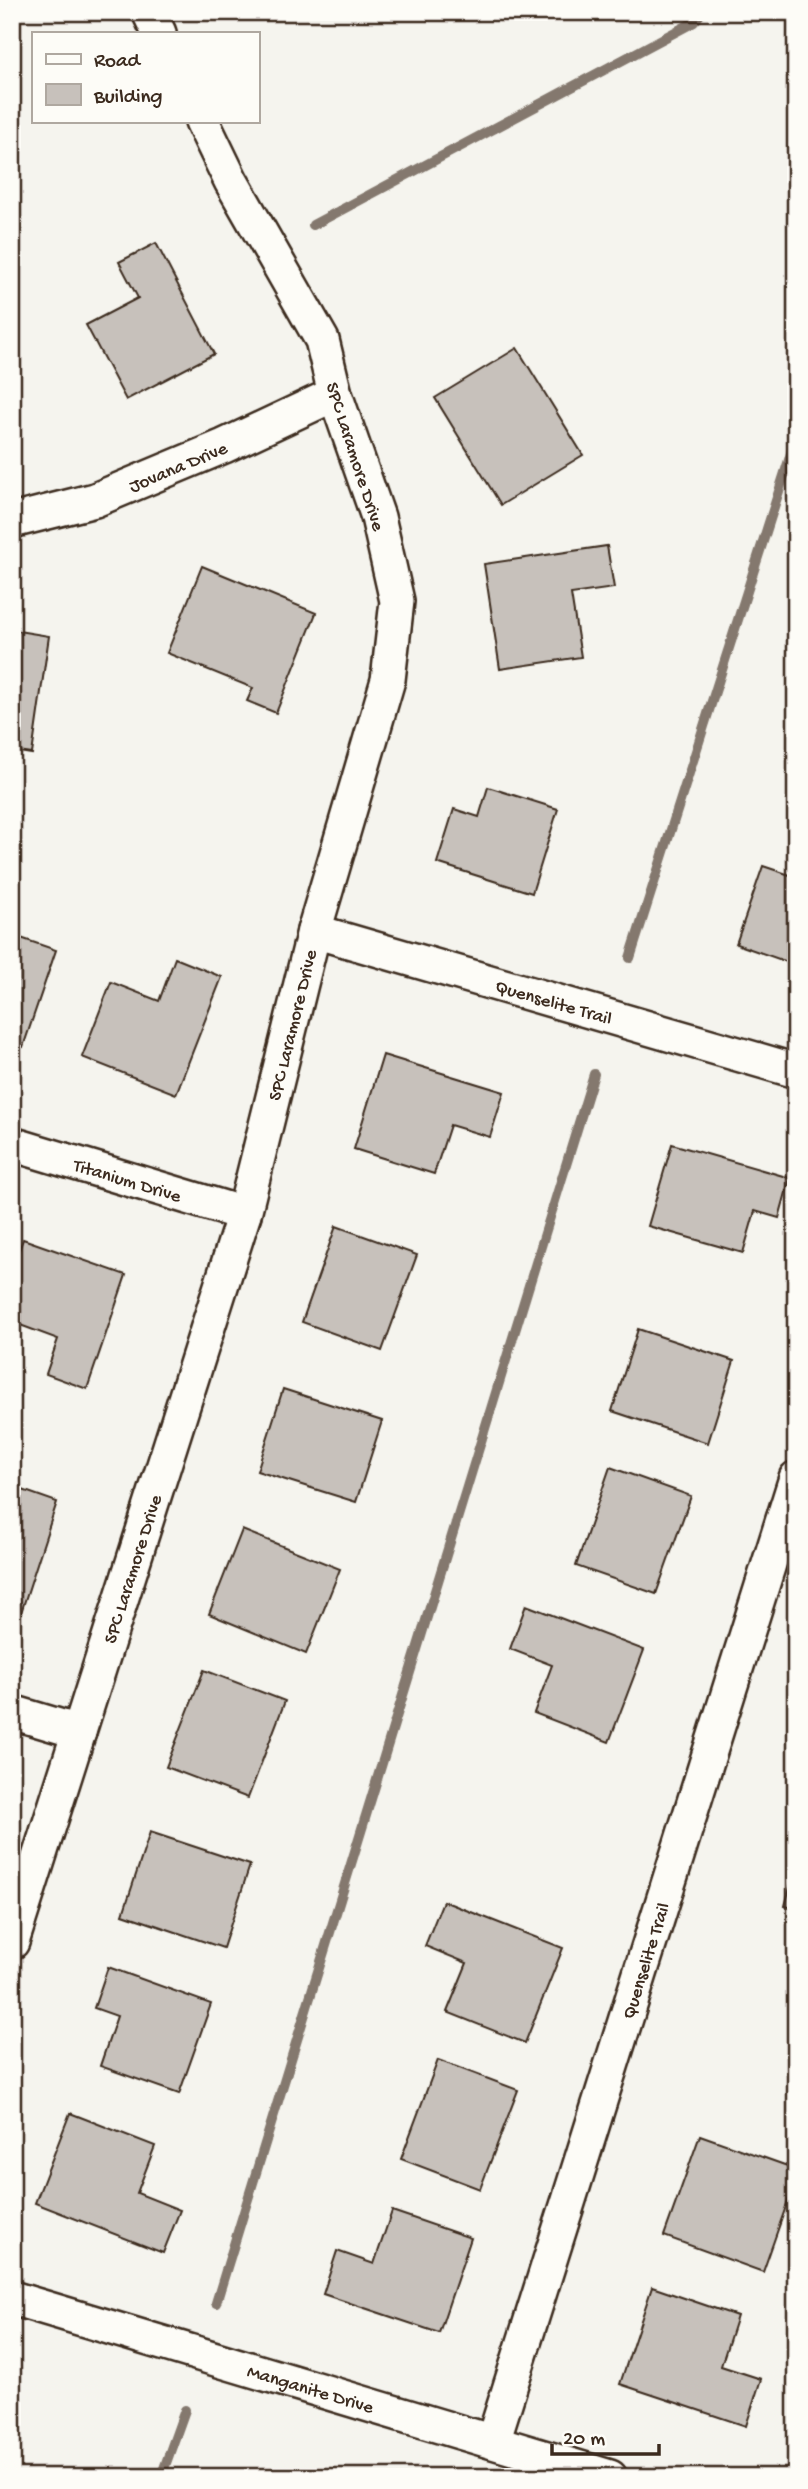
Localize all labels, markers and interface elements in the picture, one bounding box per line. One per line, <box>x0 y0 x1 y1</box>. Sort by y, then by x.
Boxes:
legend <box>32 32 259 122</box>
text: Road <box>94 50 142 75</box>
text: Building <box>93 86 163 111</box>
street label: SPC Laramore Drive <box>319 380 389 534</box>
street label: Jovana Drive <box>126 438 232 499</box>
street label: SPC Laramore Drive <box>264 948 324 1104</box>
street label: Quenselite Trail <box>492 976 614 1032</box>
street label: Titanium Drive <box>69 1155 184 1209</box>
street label: SPC Laramore Drive <box>100 1492 169 1647</box>
street label: Quenselite Trail <box>619 1900 677 2022</box>
street label: Manganite Drive <box>244 2361 376 2421</box>
scale bar <box>552 2412 659 2456</box>
text: 20 m <box>563 2428 605 2453</box>

